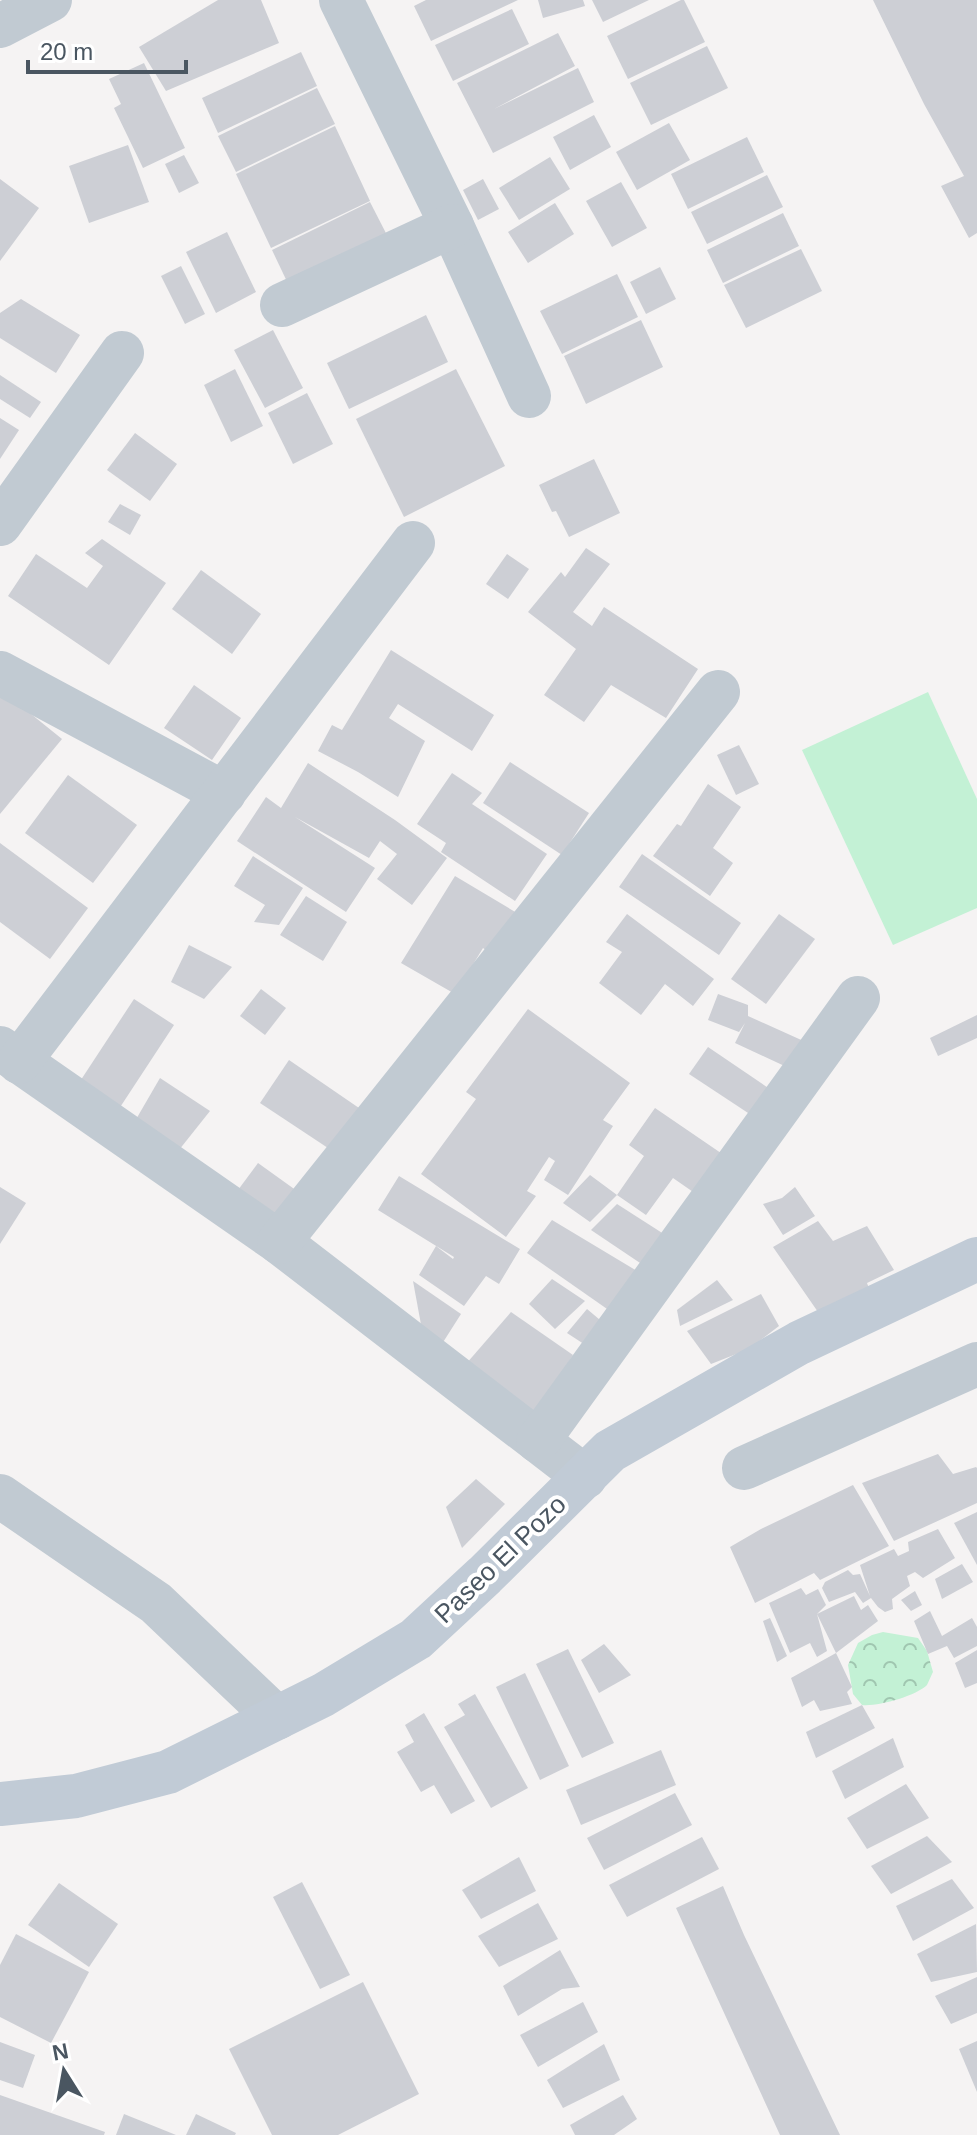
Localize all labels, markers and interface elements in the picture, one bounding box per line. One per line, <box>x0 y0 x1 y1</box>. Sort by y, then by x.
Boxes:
scale bar <box>28 24 186 74</box>
text: 20 m <box>40 38 93 65</box>
street label: Paseo El Pozo <box>428 1489 572 1629</box>
north arrow <box>24 2031 104 2111</box>
text: N <box>50 2038 70 2066</box>

